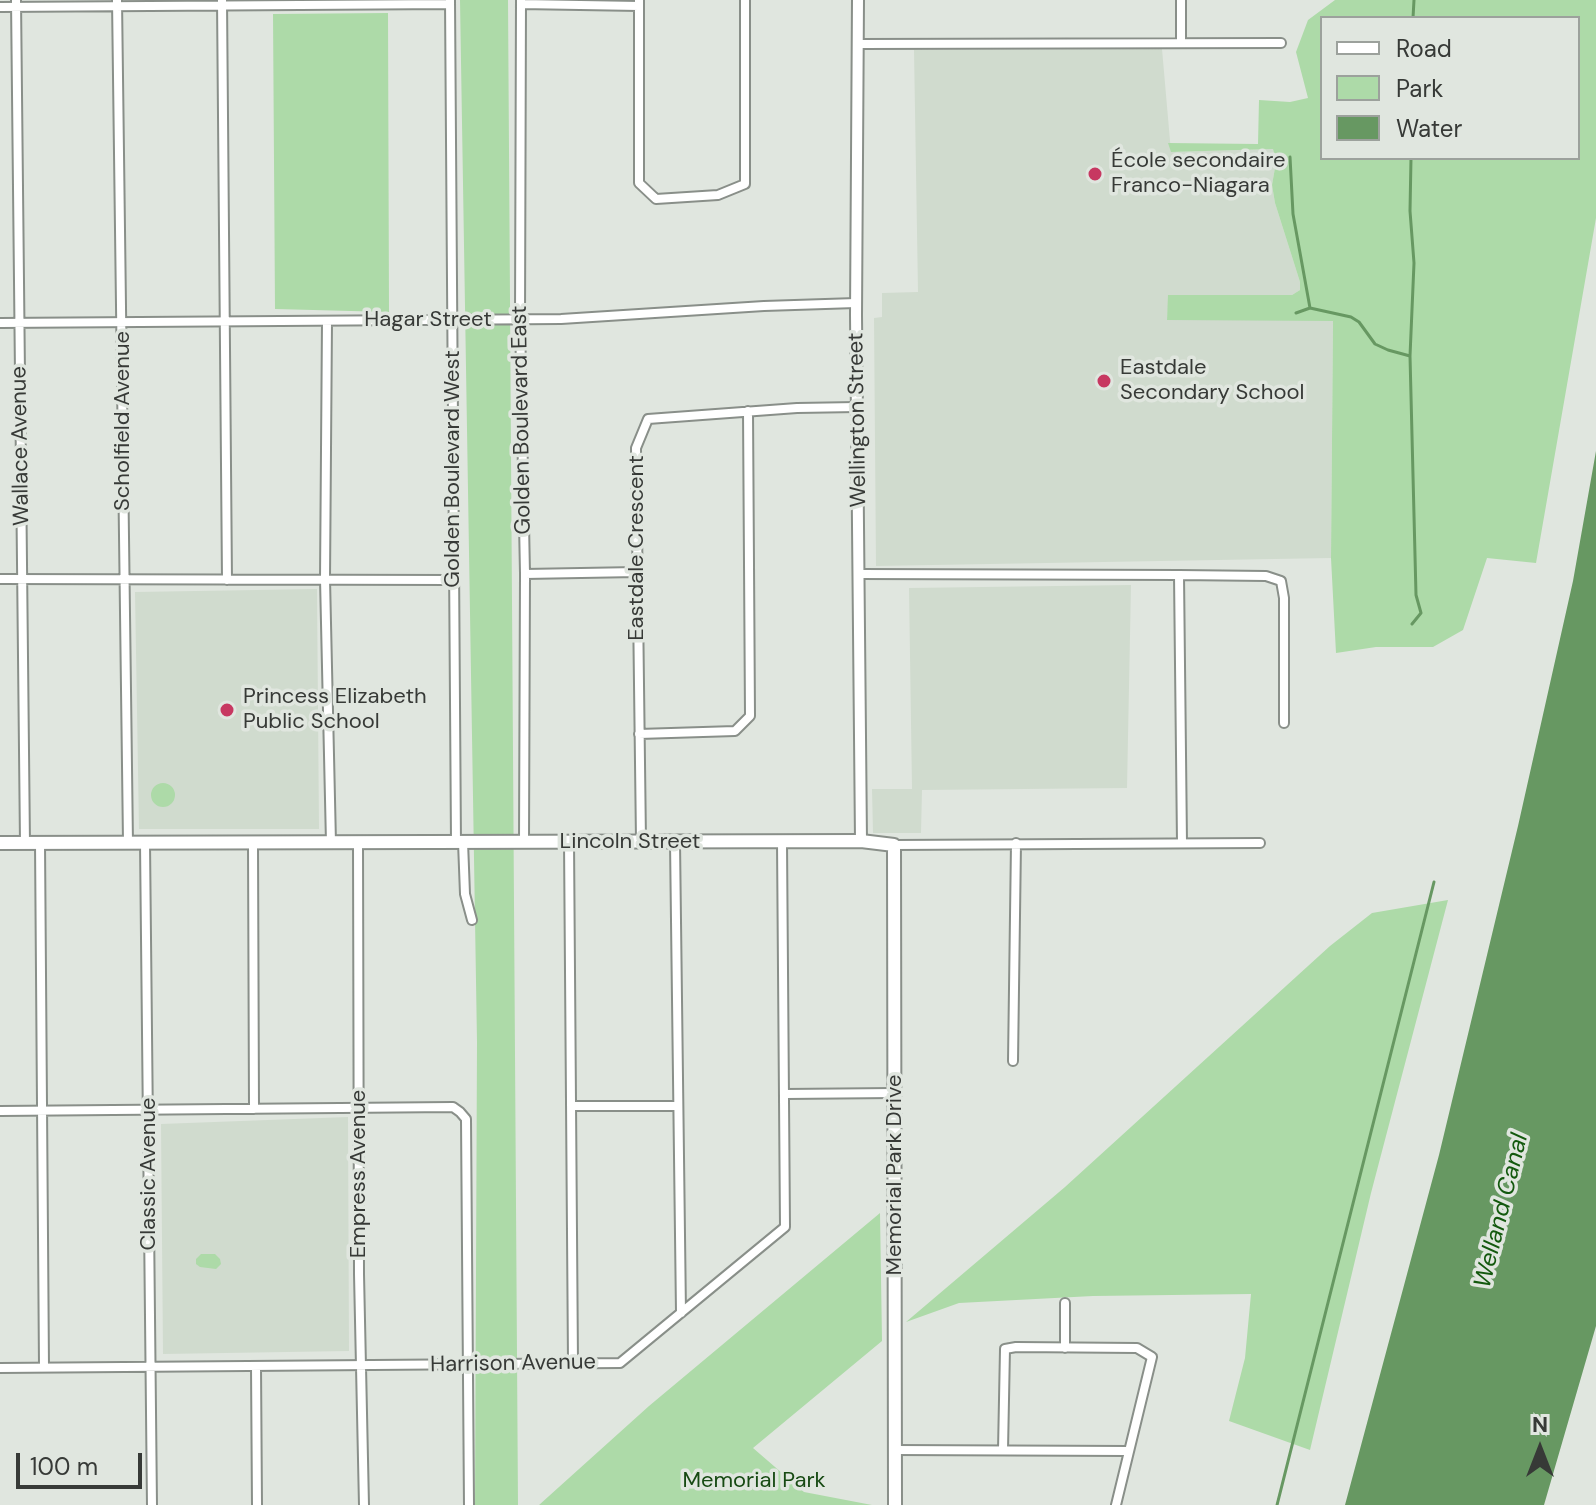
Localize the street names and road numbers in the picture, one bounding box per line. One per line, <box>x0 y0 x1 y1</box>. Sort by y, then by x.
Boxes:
street label: Golden Boulevard East <box>507 305 537 535</box>
street label: Hagar Street <box>364 307 492 333</box>
street label: Scholfield Avenue <box>110 331 136 511</box>
street label: Wellington Street <box>843 332 873 508</box>
street label: Golden Boulevard West <box>440 350 466 588</box>
street label: Wallace Avenue <box>6 366 36 526</box>
street label: Eastdale Crescent <box>624 455 650 641</box>
street label: Lincoln Street <box>560 829 700 855</box>
street label: Memorial Park Drive <box>882 1074 908 1276</box>
street label: Empress Avenue <box>346 1090 372 1258</box>
street label: Classic Avenue <box>136 1097 162 1251</box>
street label: Harrison Avenue <box>430 1349 596 1379</box>

